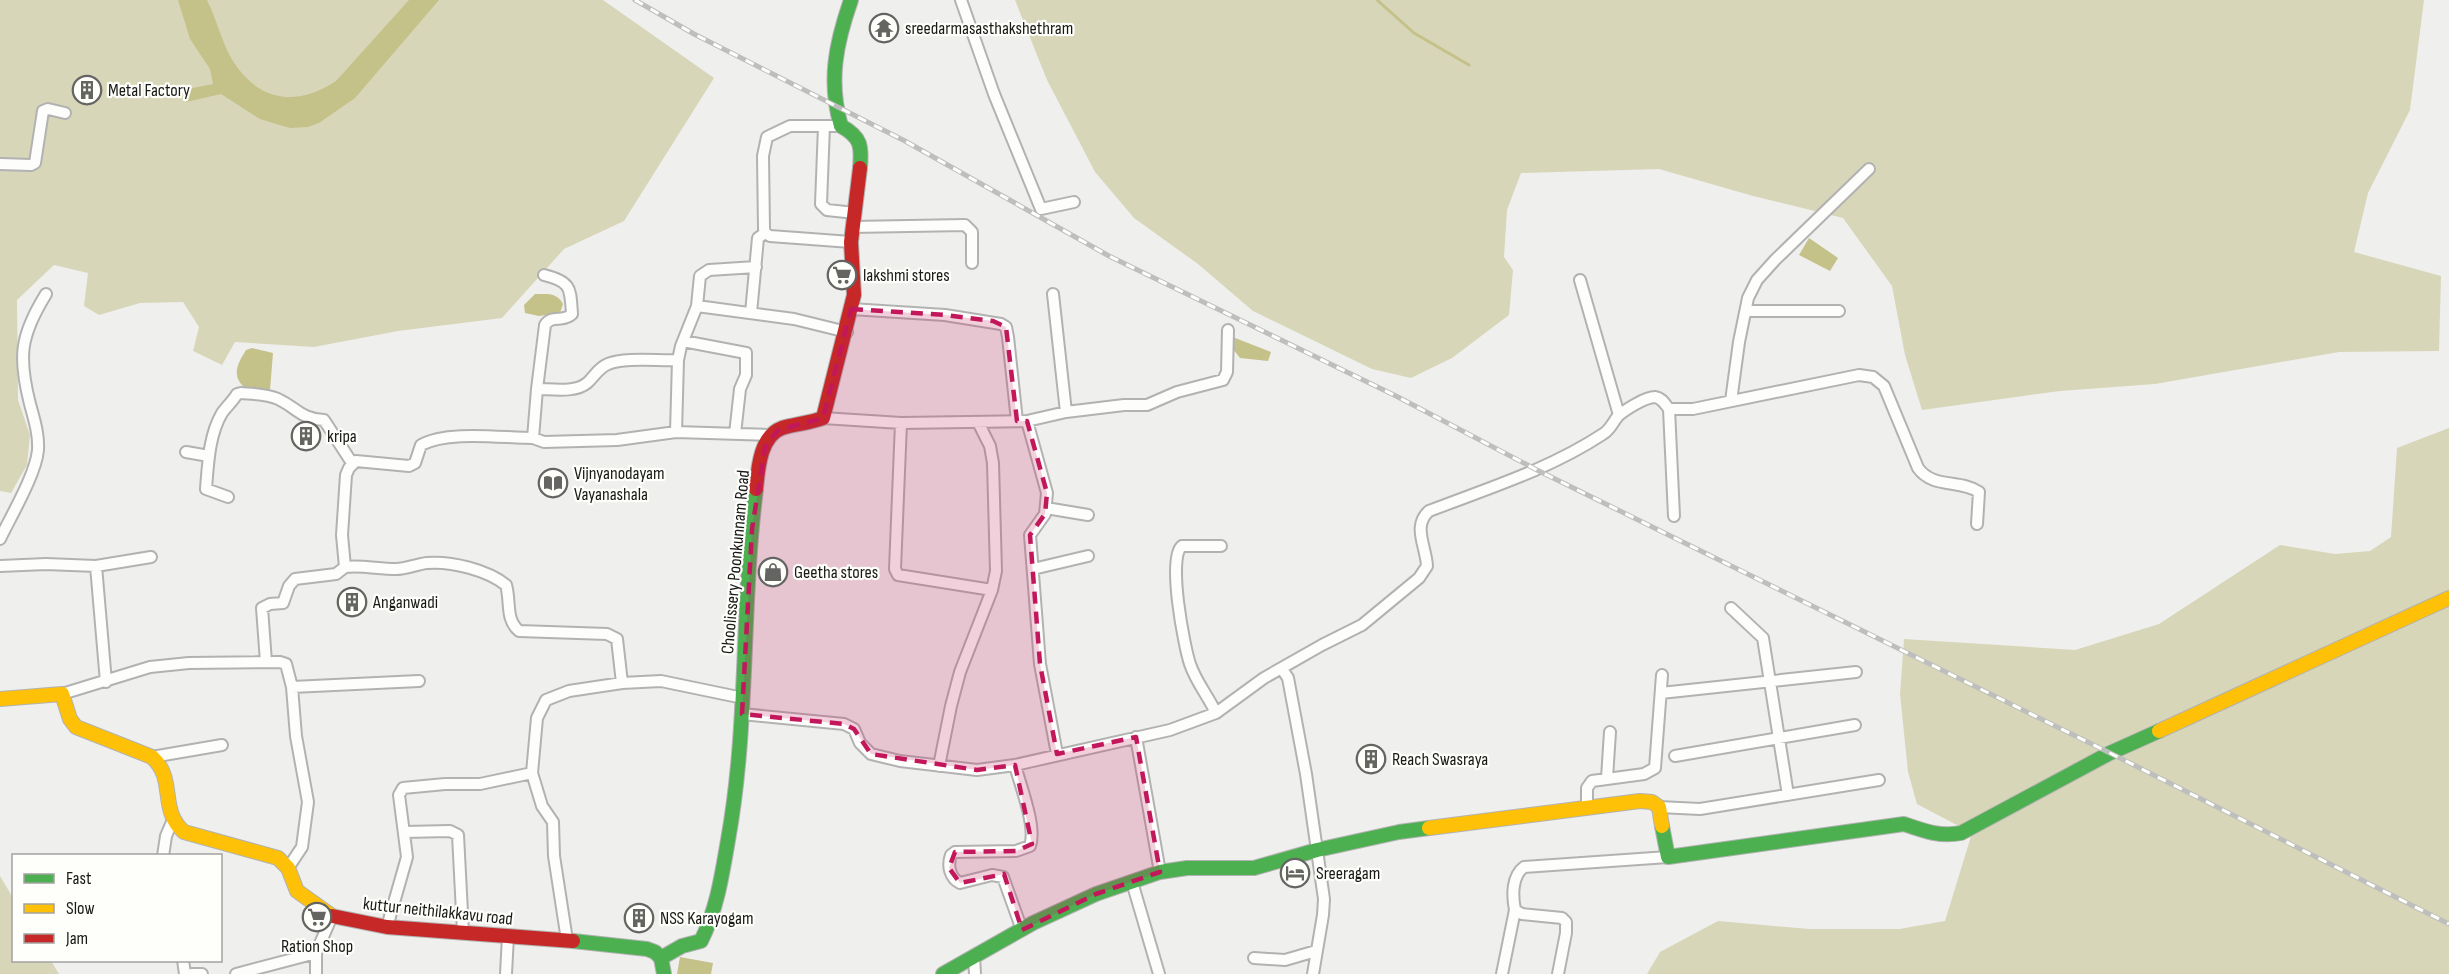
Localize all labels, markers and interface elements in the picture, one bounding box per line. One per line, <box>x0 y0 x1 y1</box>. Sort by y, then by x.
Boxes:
temple icon: sreedarmasasthakshethram <box>868 12 900 44</box>
place label: sreedarmasasthakshethram <box>905 18 1073 39</box>
building icon: Metal Factory <box>71 74 103 106</box>
place label: Metal Factory <box>108 80 190 101</box>
supermarket icon: lakshmi stores <box>826 259 858 291</box>
place label: lakshmi stores <box>863 265 950 286</box>
building icon: kripa <box>290 420 322 452</box>
place label: kripa <box>327 426 357 447</box>
place label: Vijnyanodayam Vayanashala <box>574 463 665 505</box>
library icon: Vijnyanodayam Vayanashala <box>537 467 569 499</box>
street label: Choolissery Poonkunnam Road <box>717 469 754 655</box>
shop icon: Geetha stores <box>757 556 789 588</box>
place label: Geetha stores <box>794 562 878 583</box>
building icon: Anganwadi <box>336 586 368 618</box>
place label: Anganwadi <box>372 592 438 613</box>
building icon: Reach Swasraya <box>1355 743 1387 775</box>
place label: Reach Swasraya <box>1392 749 1488 770</box>
legend <box>12 854 222 962</box>
hotel icon: Sreeragam <box>1279 857 1311 889</box>
place label: Sreeragam <box>1316 863 1380 884</box>
text: Fast <box>66 868 92 889</box>
street label: kuttur neithilakkavu road <box>362 893 514 930</box>
text: Slow <box>66 898 95 919</box>
supermarket icon: Ration Shop <box>301 901 333 933</box>
building icon: NSS Karayogam <box>623 902 655 934</box>
place label: NSS Karayogam <box>660 908 753 929</box>
text: Jam <box>65 928 88 949</box>
place label: Ration Shop <box>281 936 353 957</box>

